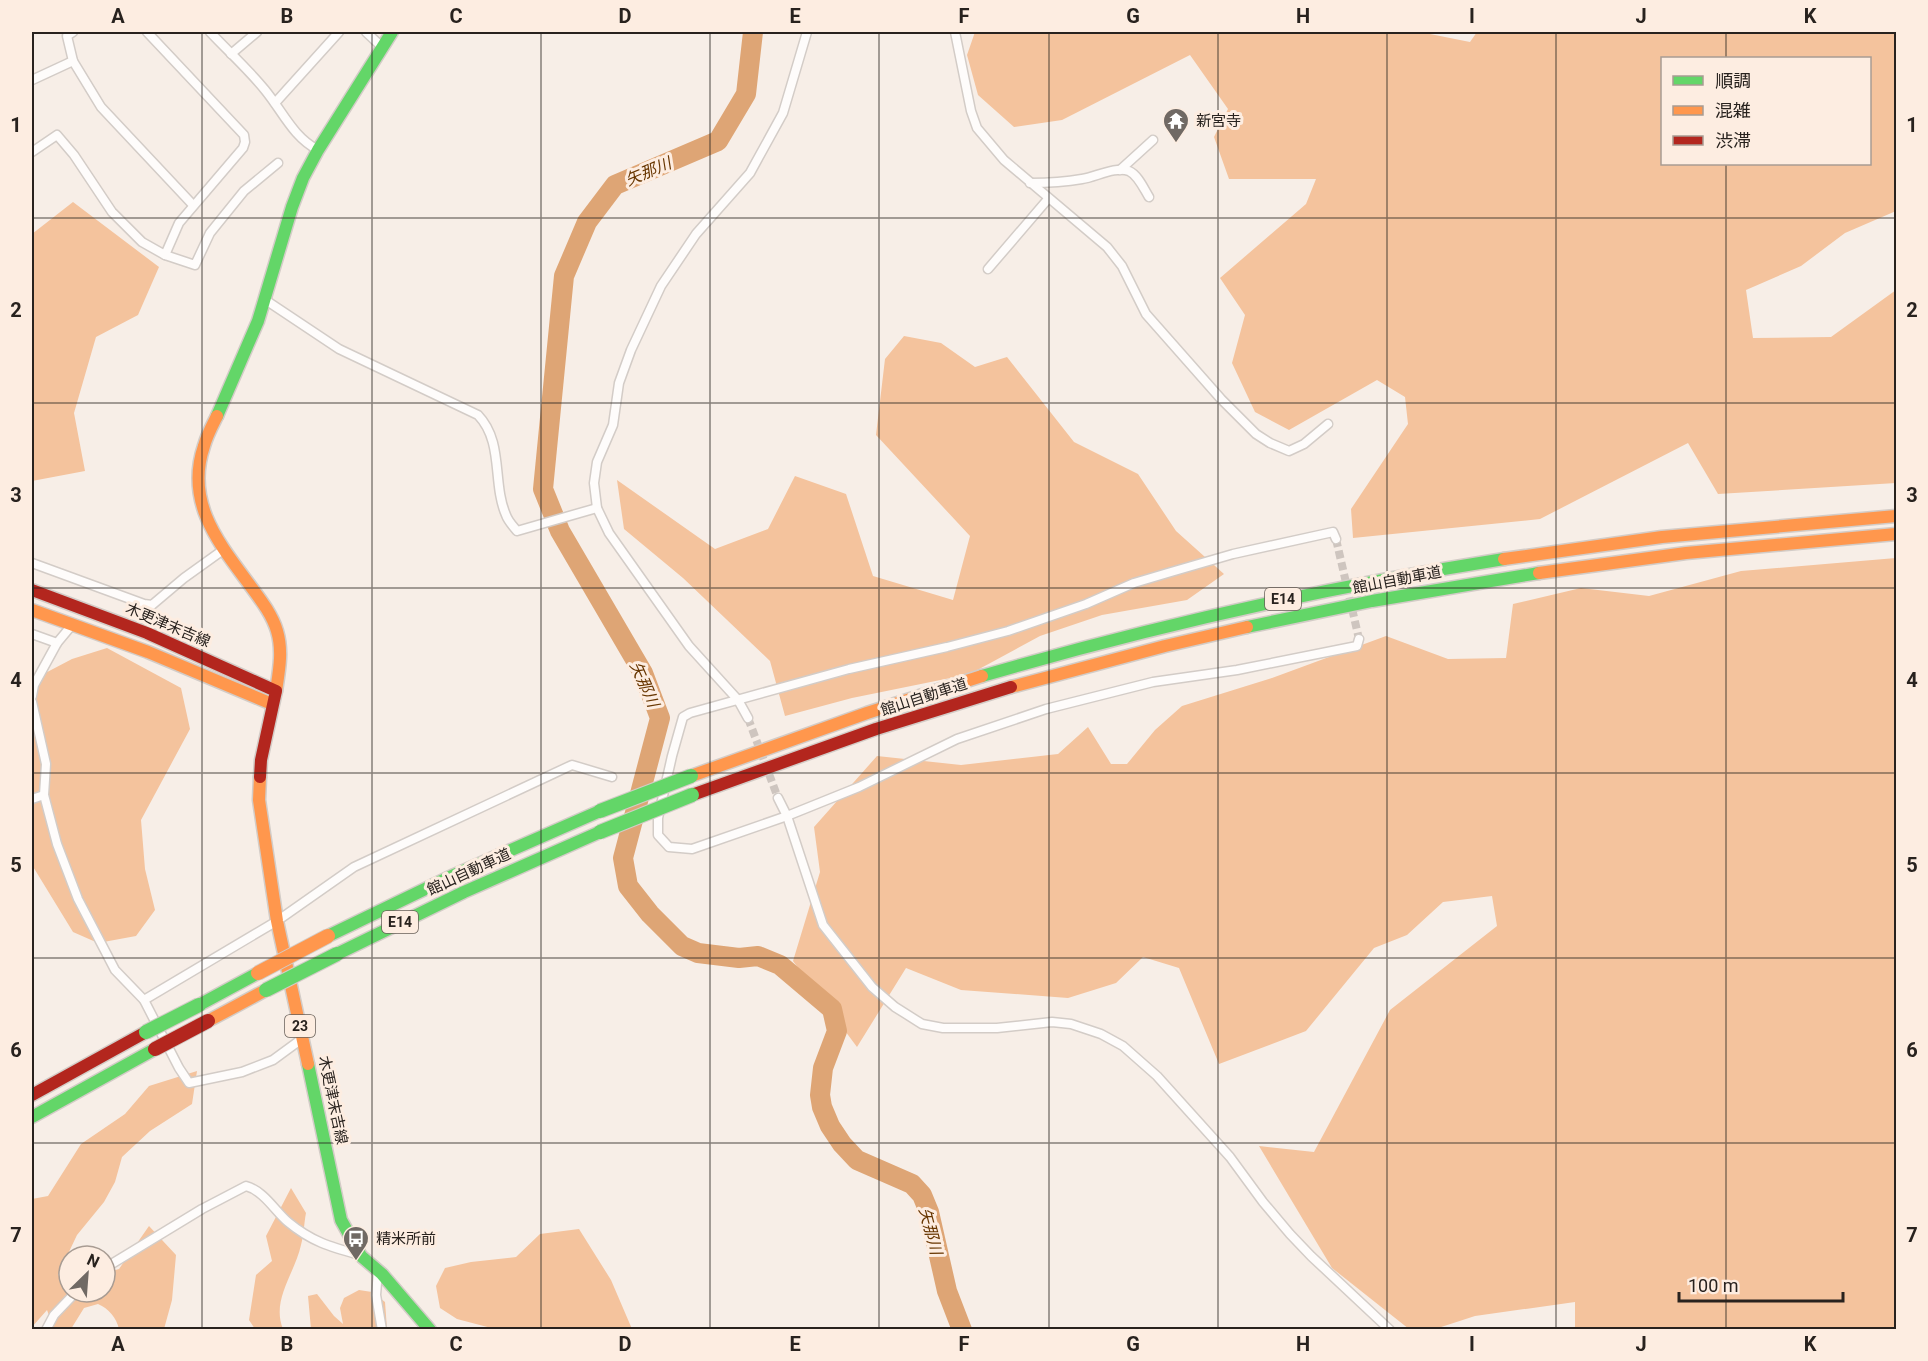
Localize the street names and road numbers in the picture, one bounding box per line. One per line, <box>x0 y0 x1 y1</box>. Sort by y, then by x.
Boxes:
street label: 館山自動車道 <box>1351 563 1443 597</box>
road number: E14 <box>1265 588 1301 610</box>
street label: 木更津末吉線 <box>123 599 213 651</box>
street label: 館山自動車道 <box>878 675 970 719</box>
street label: 館山自動車道 <box>424 845 514 899</box>
road number: E14 <box>382 911 418 933</box>
road number: 23 <box>285 1015 315 1037</box>
street label: 木更津末吉線 <box>315 1054 351 1146</box>

